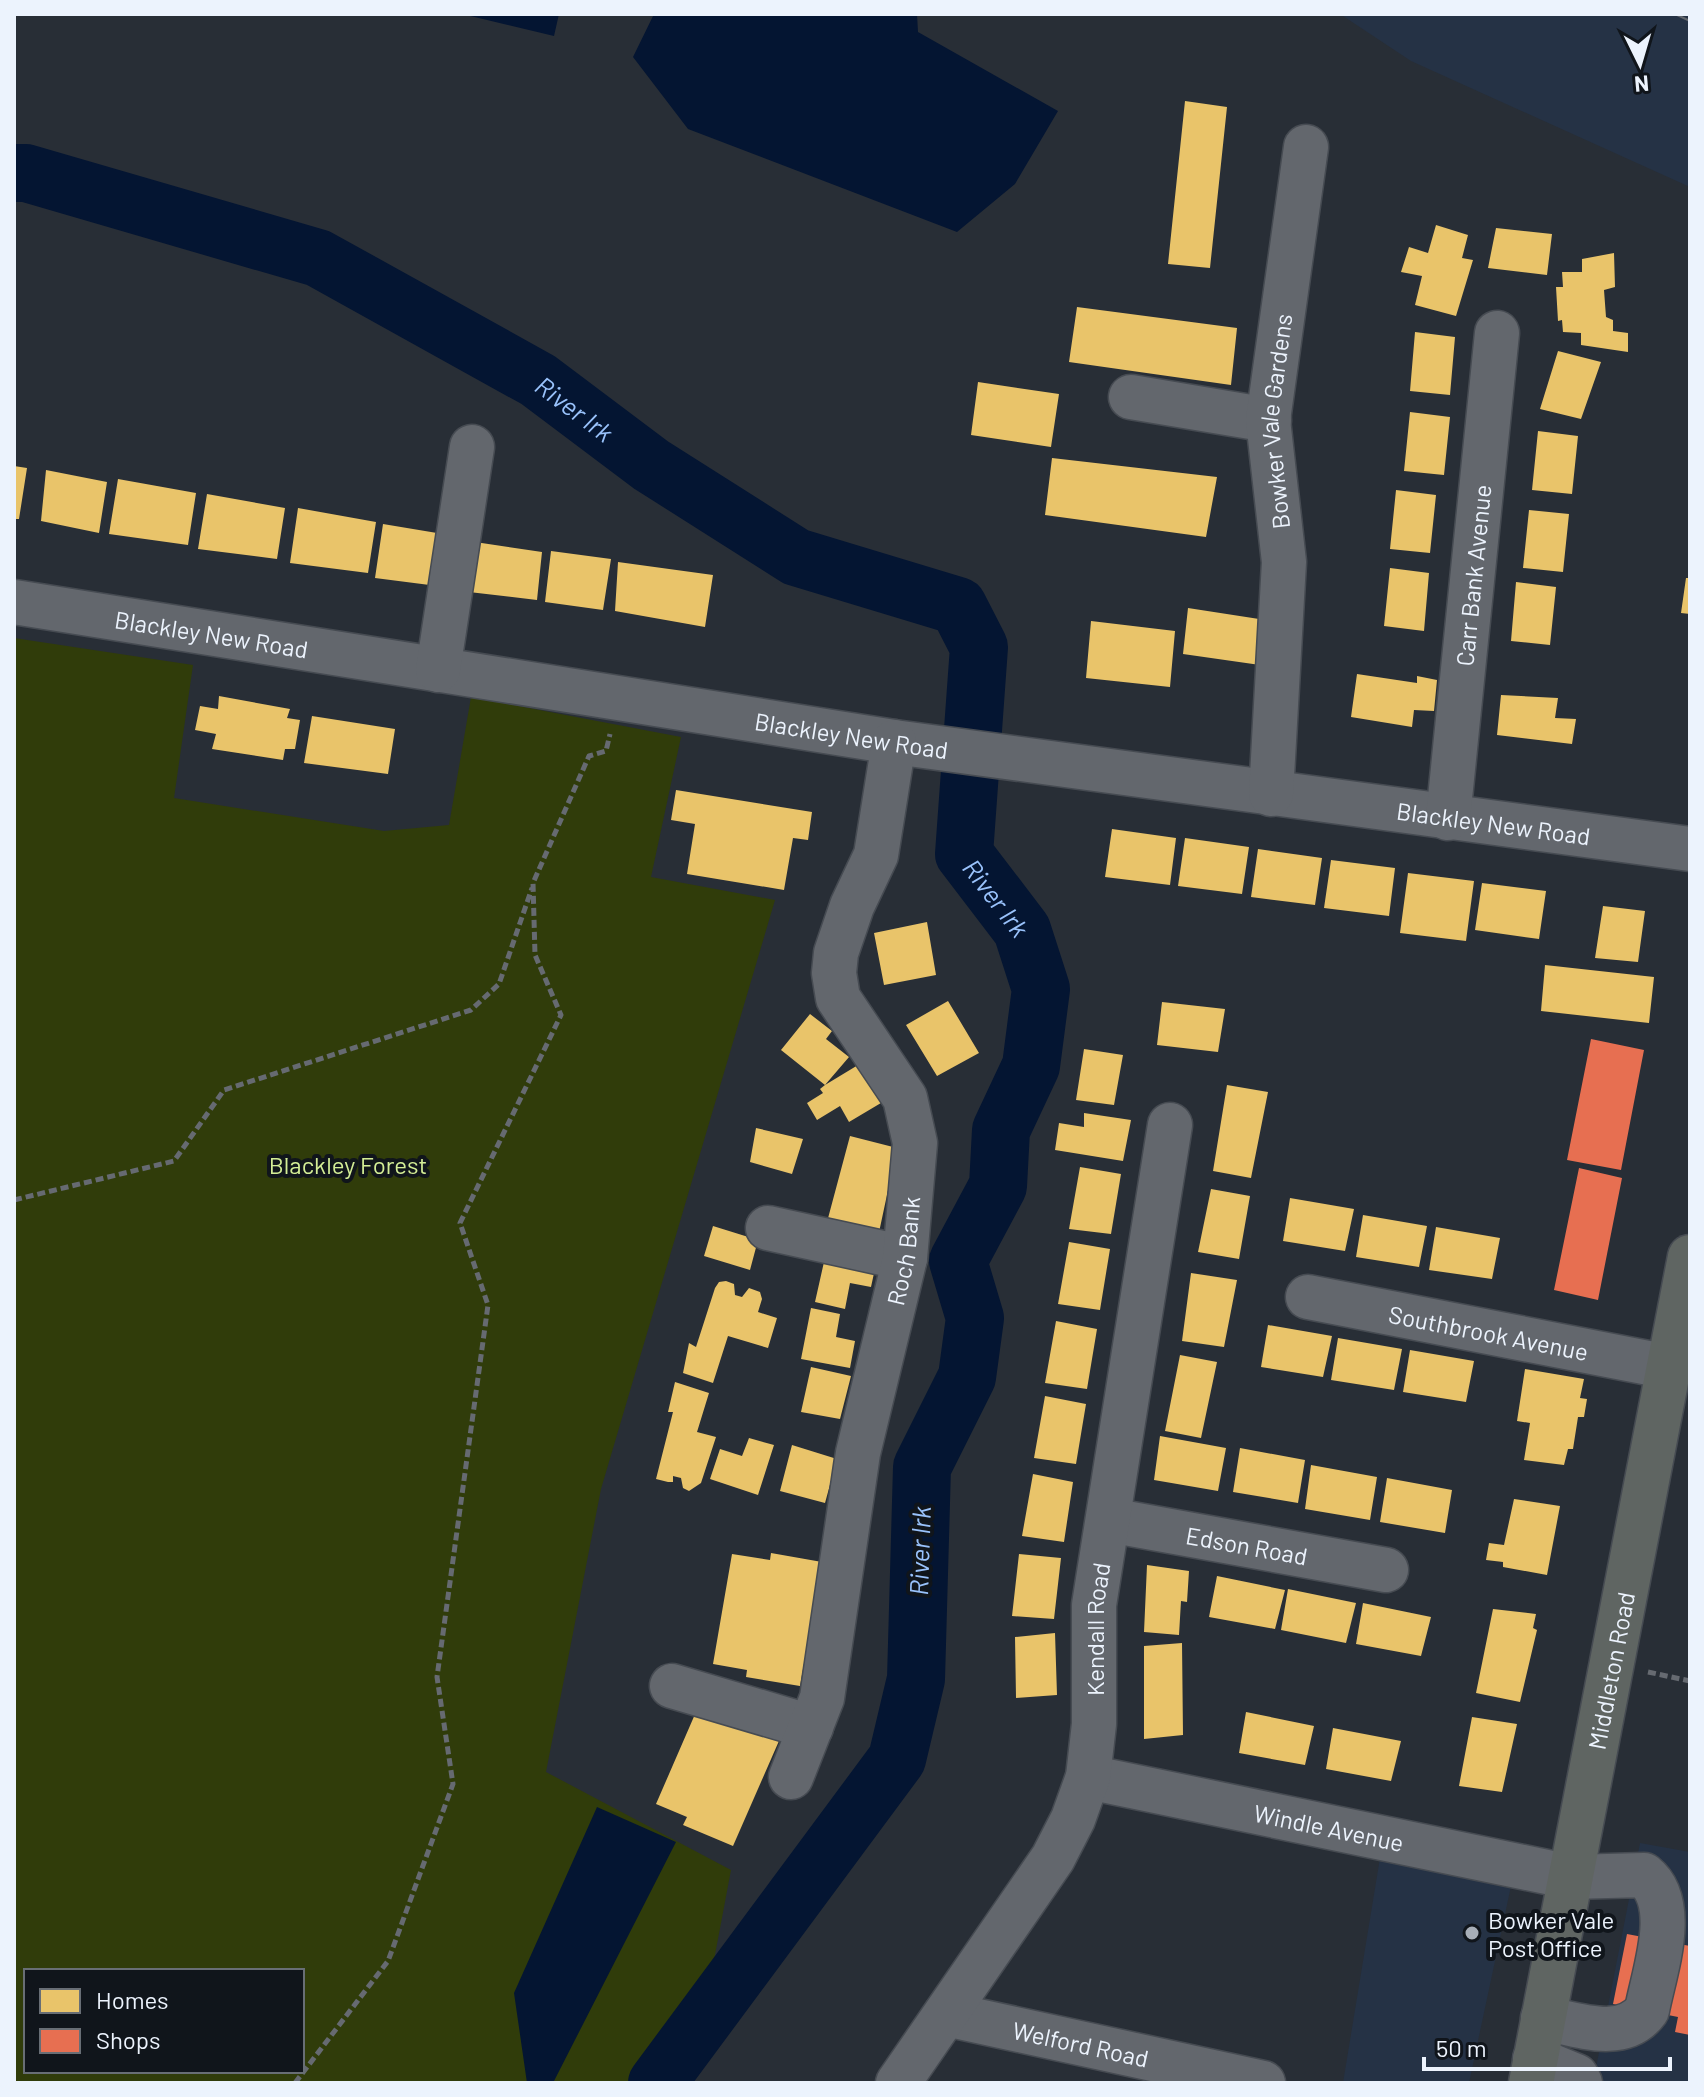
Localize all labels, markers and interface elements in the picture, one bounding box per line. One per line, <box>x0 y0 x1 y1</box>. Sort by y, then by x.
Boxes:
north arrow <box>1600 24 1680 104</box>
text: N <box>1633 71 1650 99</box>
street label: Bowker Vale Gardens <box>1253 312 1297 531</box>
water label: River Irk <box>530 369 620 447</box>
street label: Carr Bank Avenue <box>1449 483 1496 667</box>
street label: Blackley New Road <box>113 604 310 663</box>
street label: Blackley New Road <box>753 706 950 764</box>
street label: Blackley New Road <box>1395 795 1592 850</box>
water label: River Irk <box>957 852 1037 942</box>
park label: Blackley Forest <box>269 1150 427 1179</box>
street label: Roch Bank <box>880 1195 925 1308</box>
street label: Southbrook Avenue <box>1386 1298 1591 1366</box>
water label: River Irk <box>902 1505 936 1596</box>
street label: Edson Road <box>1184 1520 1310 1570</box>
street label: Kendall Road <box>1080 1560 1115 1696</box>
street label: Middleton Road <box>1581 1589 1640 1752</box>
street label: Windle Avenue <box>1251 1797 1407 1857</box>
place label: Bowker Vale Post Office <box>1488 1905 1614 1962</box>
marker: Bowker Vale Post Office <box>1463 1924 1481 1942</box>
legend <box>24 1969 304 2073</box>
text: Homes <box>96 1985 169 2014</box>
street label: Welford Road <box>1010 2014 1152 2072</box>
scale bar <box>1424 2021 1670 2071</box>
text: Shops <box>96 2025 161 2054</box>
text: 50 m <box>1436 2033 1487 2062</box>

